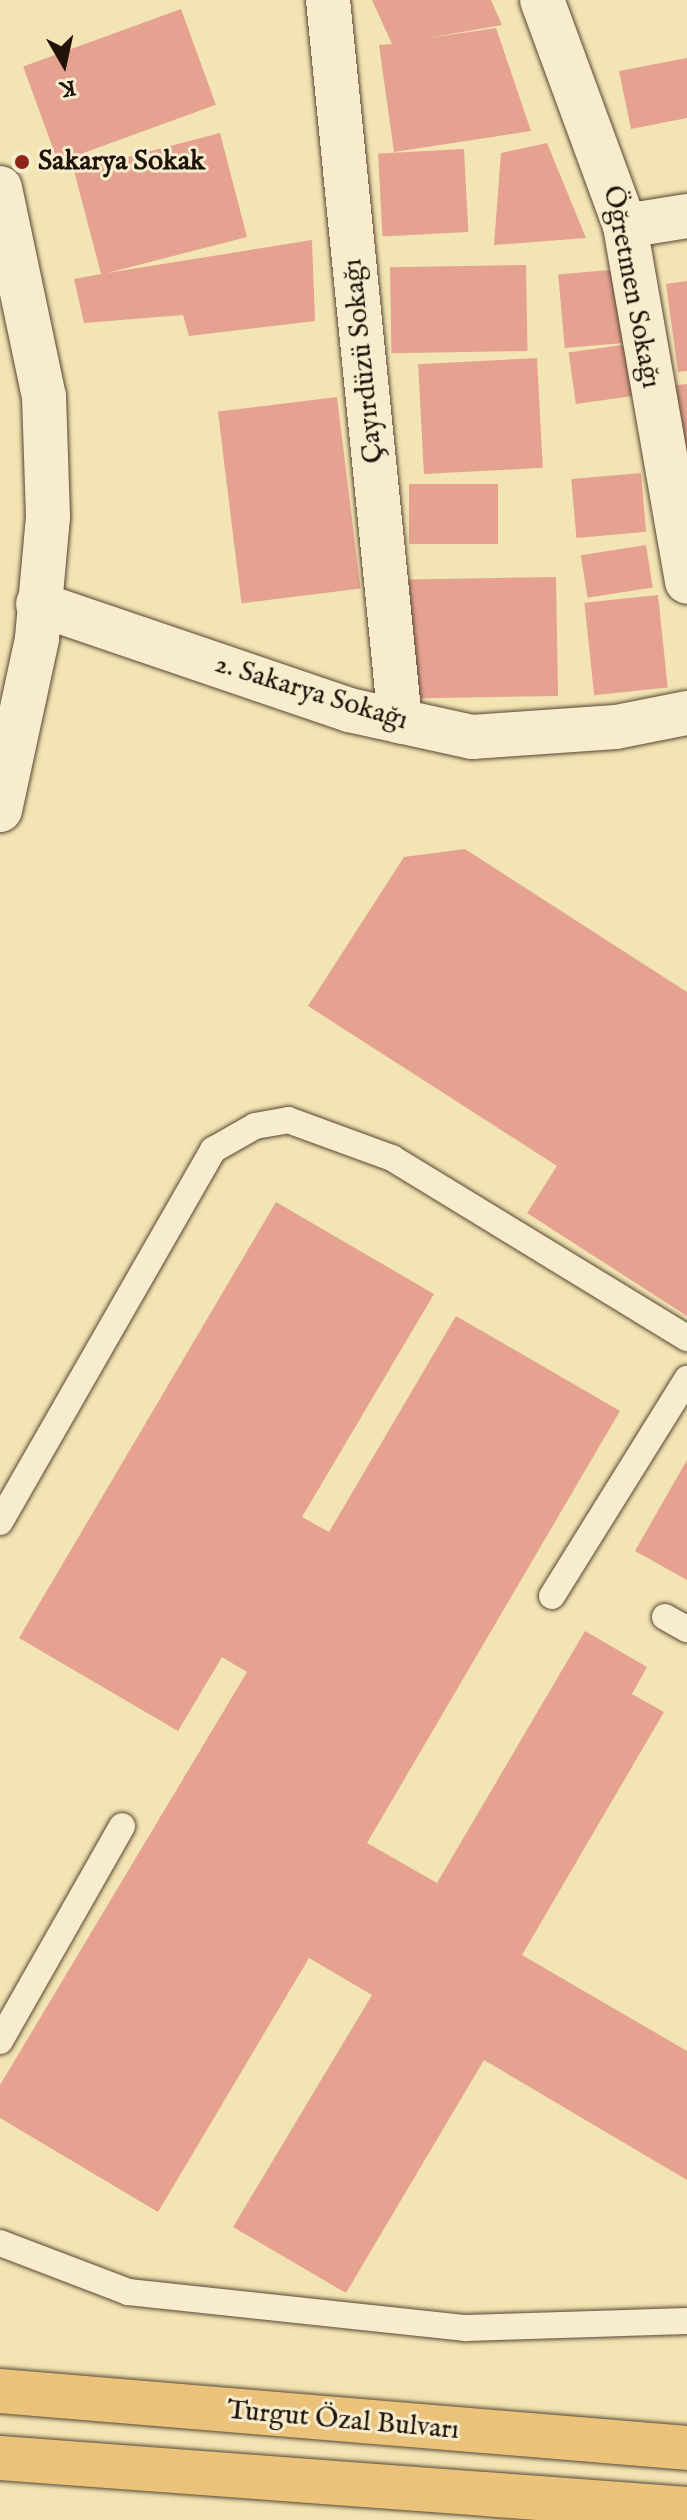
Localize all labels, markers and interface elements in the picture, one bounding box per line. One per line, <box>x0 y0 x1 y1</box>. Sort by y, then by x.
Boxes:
north arrow <box>24 24 104 104</box>
text: K <box>58 73 78 103</box>
place label: Sakarya Sokak <box>38 145 205 179</box>
marker: Sakarya Sokak <box>13 153 31 171</box>
street label: Öğretmen Sokağı <box>595 183 667 391</box>
street label: Çayırdüzü Sokağı <box>337 257 391 465</box>
street label: 2. Sakarya Sokağı <box>211 648 411 738</box>
street label: Turgut Özal Bulvarı <box>226 2394 460 2448</box>

